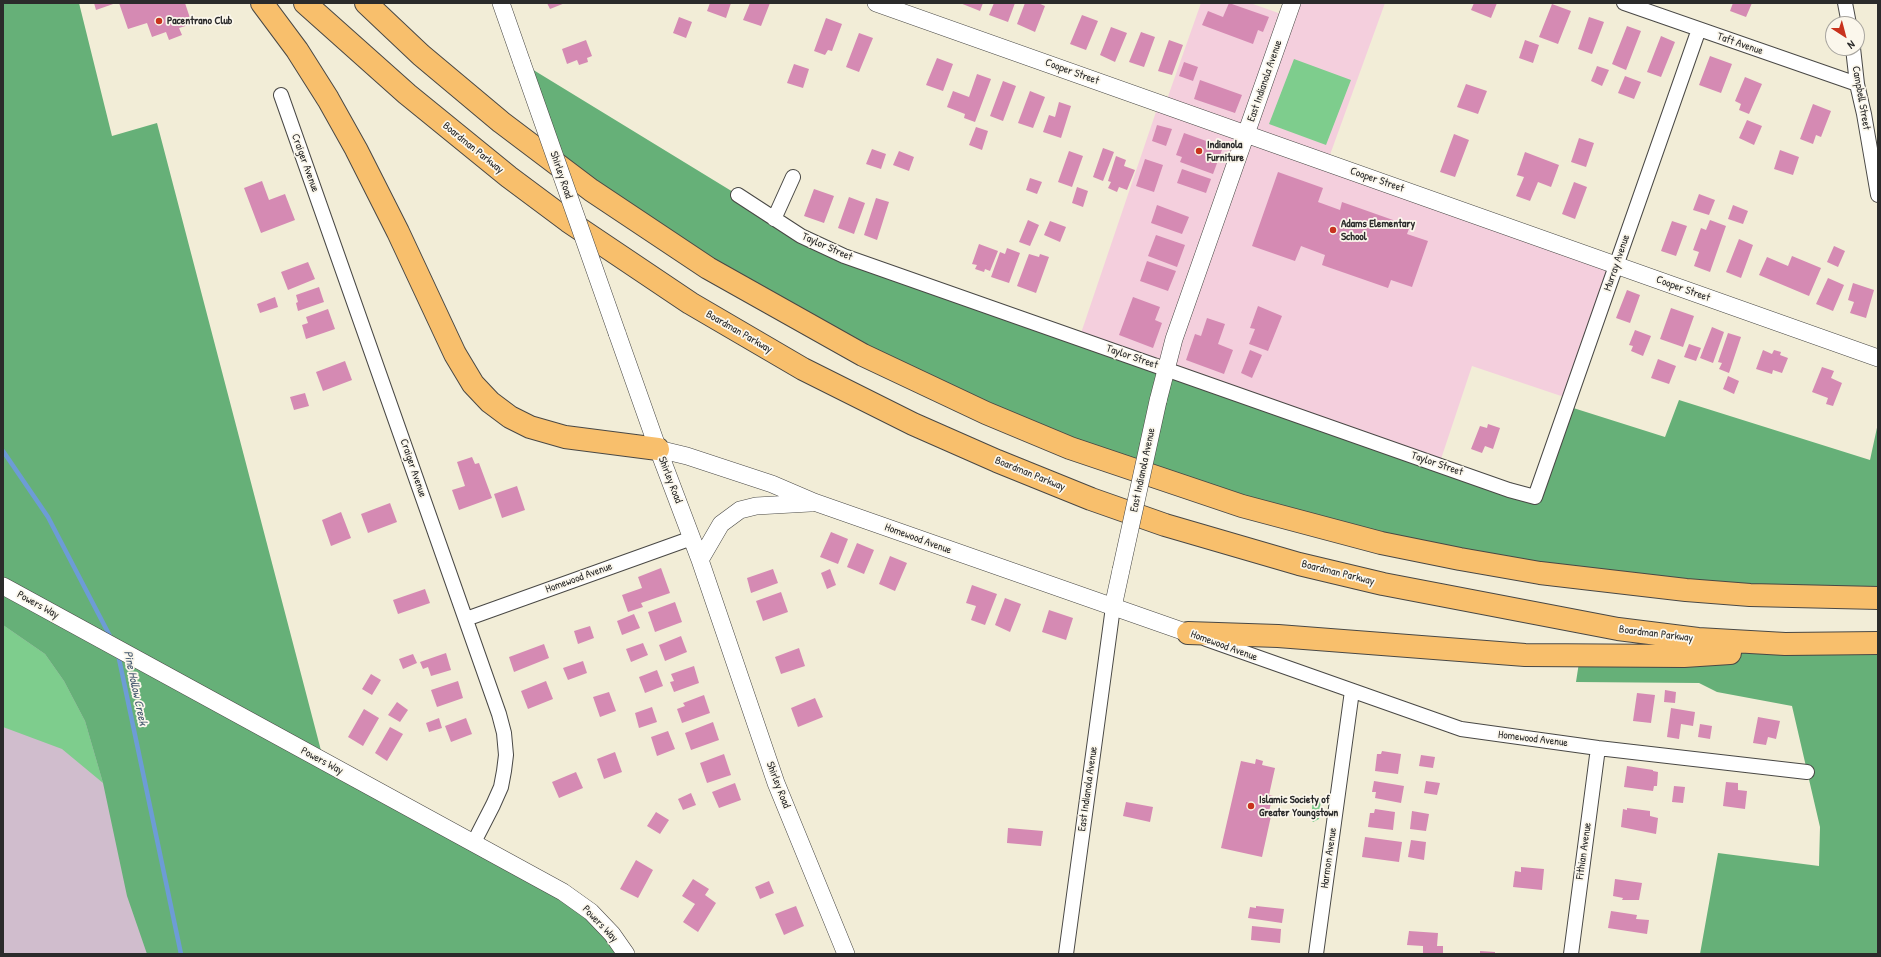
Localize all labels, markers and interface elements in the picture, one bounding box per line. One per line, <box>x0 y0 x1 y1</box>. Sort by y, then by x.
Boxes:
place label: Pacentrano Club <box>167 14 232 28</box>
marker: Pacentrano Club <box>154 16 164 26</box>
north arrow <box>1825 16 1865 56</box>
street label: Taft Avenue <box>1715 30 1765 58</box>
street label: East Indianola Avenue <box>1245 38 1285 124</box>
text: N <box>1845 38 1858 52</box>
street label: Cooper Street <box>1043 56 1101 88</box>
street label: Campbell Street <box>1849 65 1873 131</box>
street label: Boardman Parkway <box>440 119 506 177</box>
street label: Craiger Avenue <box>288 132 322 194</box>
place label: Indianola Furniture <box>1207 138 1244 164</box>
marker: Indianola Furniture <box>1194 146 1204 156</box>
street label: Shirley Road <box>547 150 575 200</box>
street label: Cooper Street <box>1348 165 1406 195</box>
place label: Adams Elementary School <box>1341 217 1415 243</box>
marker: Adams Elementary School <box>1328 225 1338 235</box>
street label: Taylor Street <box>800 230 854 264</box>
street label: Murray Avenue <box>1601 233 1633 293</box>
street label: Cooper Street <box>1654 273 1712 305</box>
street label: Boardman Parkway <box>703 308 775 356</box>
street label: Taylor Street <box>1104 342 1160 372</box>
street label: East Indianola Avenue <box>1128 427 1158 513</box>
street label: Craiger Avenue <box>397 437 429 499</box>
street label: Taylor Street <box>1409 449 1465 479</box>
street label: Boardman Parkway <box>993 454 1067 494</box>
street label: Shirley Road <box>655 455 685 505</box>
street label: Homewood Avenue <box>883 521 953 557</box>
street label: Boardman Parkway <box>1300 558 1376 588</box>
street label: Homewood Avenue <box>544 560 614 596</box>
street label: Powers Way <box>15 588 61 622</box>
street label: Boardman Parkway <box>1618 623 1694 645</box>
street label: Homewood Avenue <box>1189 628 1259 664</box>
water label: Pine Hollow Creek <box>120 649 150 727</box>
street label: Homewood Avenue <box>1497 728 1569 750</box>
street label: Powers Way <box>299 744 345 778</box>
street label: East Indianola Avenue <box>1076 746 1100 832</box>
street label: Shirley Road <box>763 760 793 810</box>
place label: Islamic Society of Greater Youngstown <box>1259 793 1338 819</box>
marker: Islamic Society of Greater Youngstown <box>1246 801 1256 811</box>
street label: Fithian Avenue <box>1573 822 1595 880</box>
street label: Harmon Avenue <box>1318 827 1340 889</box>
street label: Powers Way <box>579 903 621 945</box>

